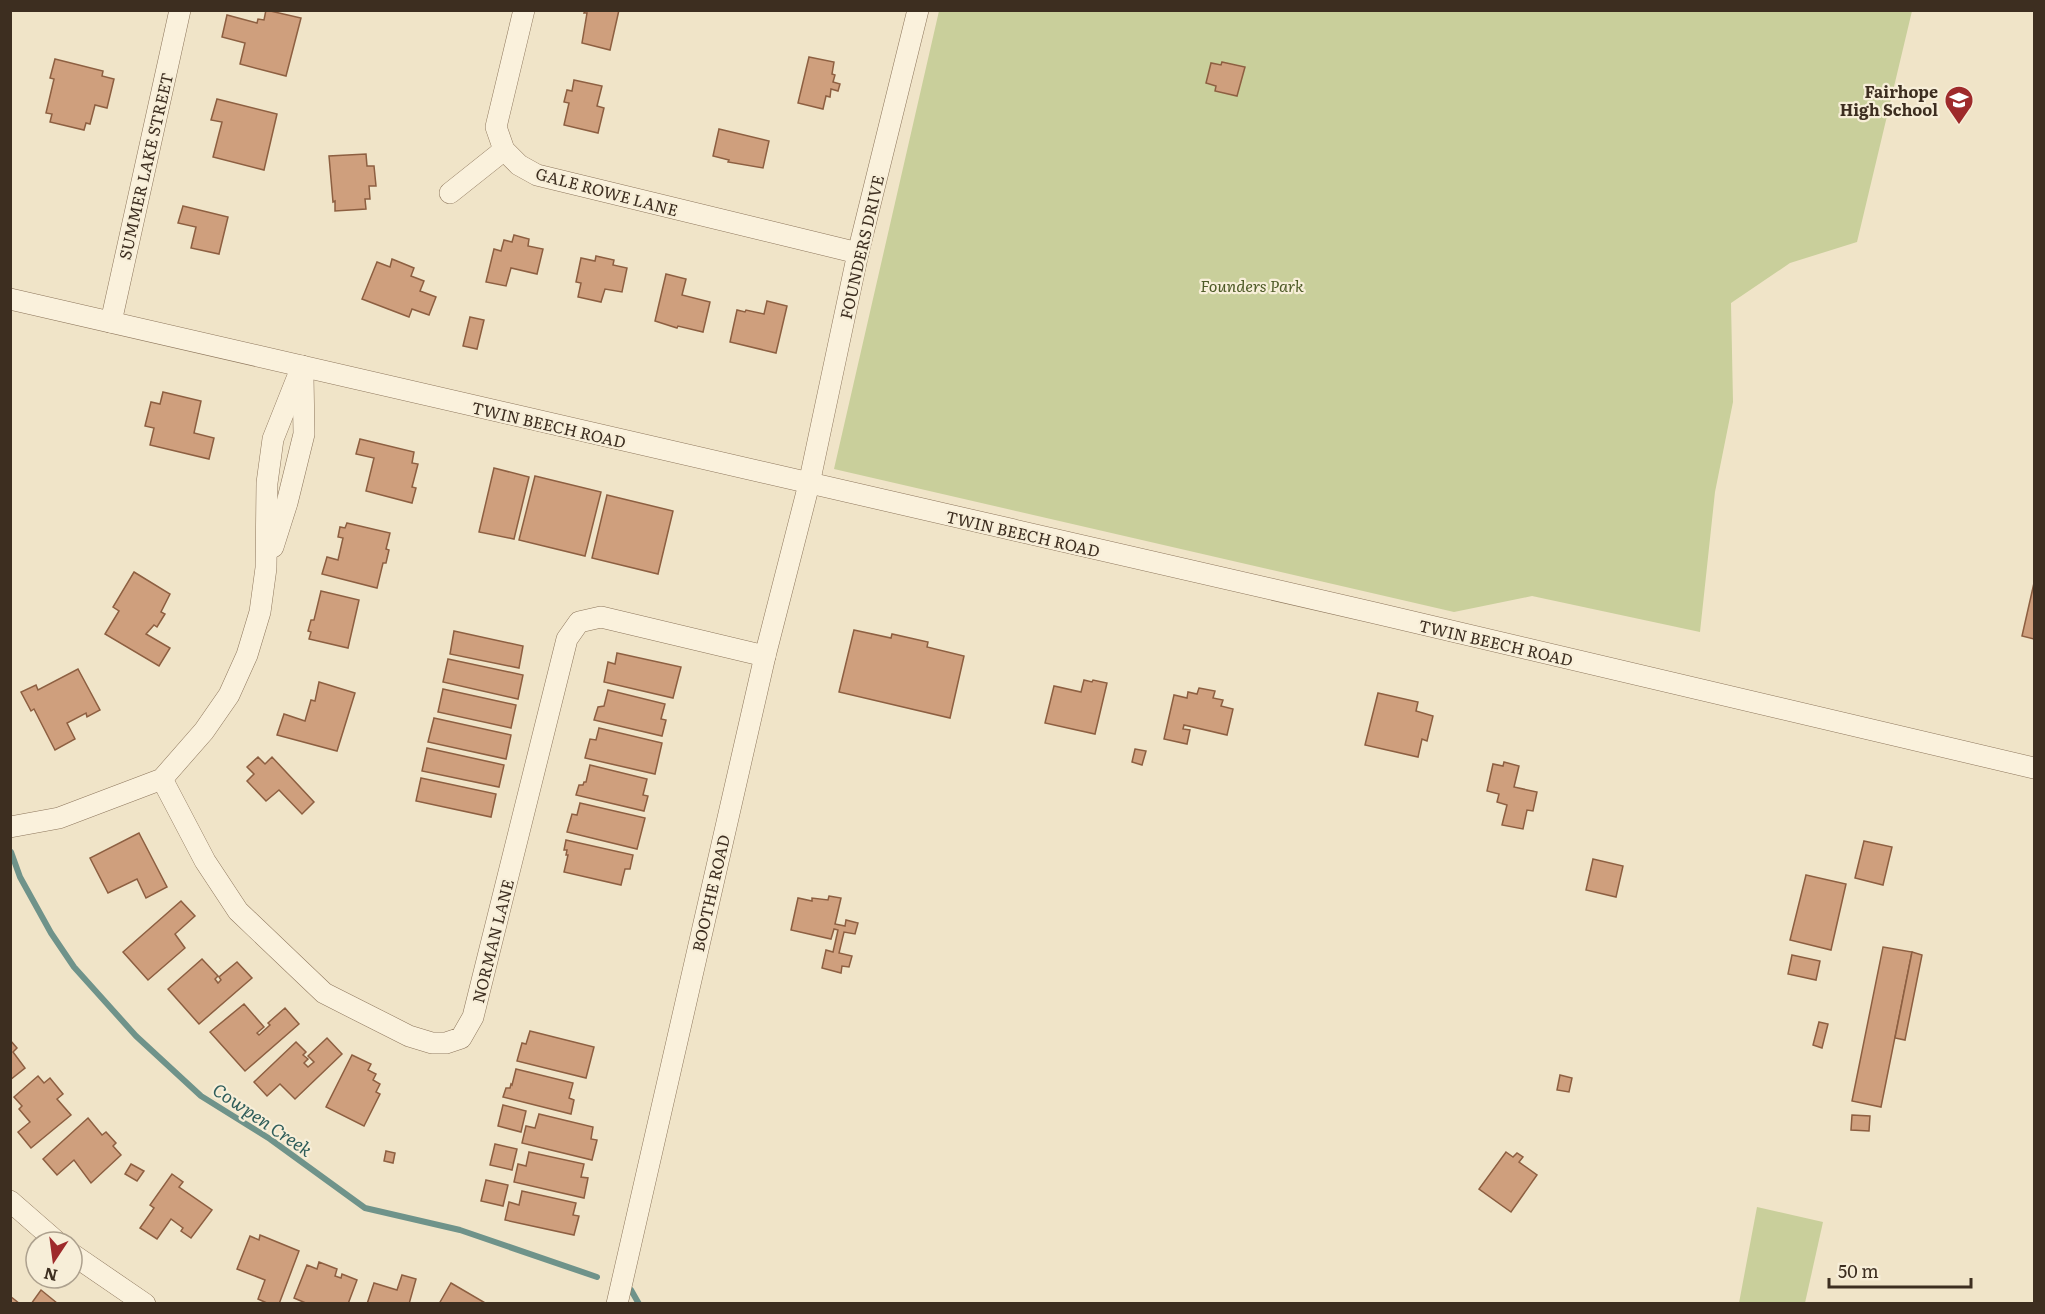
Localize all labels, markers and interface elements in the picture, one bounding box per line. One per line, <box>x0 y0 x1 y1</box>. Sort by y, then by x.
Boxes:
street label: SUMMER LAKE STREET <box>112 70 178 262</box>
place label: Fairhope High School <box>1840 79 1938 121</box>
school or university icon: Fairhope High School <box>1943 84 1975 126</box>
street label: GALE ROWE LANE <box>533 160 681 222</box>
street label: FOUNDERS DRIVE <box>833 173 889 321</box>
park label: Founders Park <box>1200 273 1304 297</box>
street label: TWIN BEECH ROAD <box>470 395 628 453</box>
street label: TWIN BEECH ROAD <box>944 504 1102 562</box>
street label: TWIN BEECH ROAD <box>1417 613 1575 671</box>
street label: BOOTHE ROAD <box>685 832 735 954</box>
street label: NORMAN LANE <box>465 877 519 1005</box>
water label: Cowpen Creek <box>208 1076 318 1162</box>
north arrow <box>24 1230 84 1290</box>
scale bar <box>1829 1251 1972 1289</box>
text: 50 m <box>1838 1257 1879 1284</box>
text: N <box>41 1262 60 1289</box>

